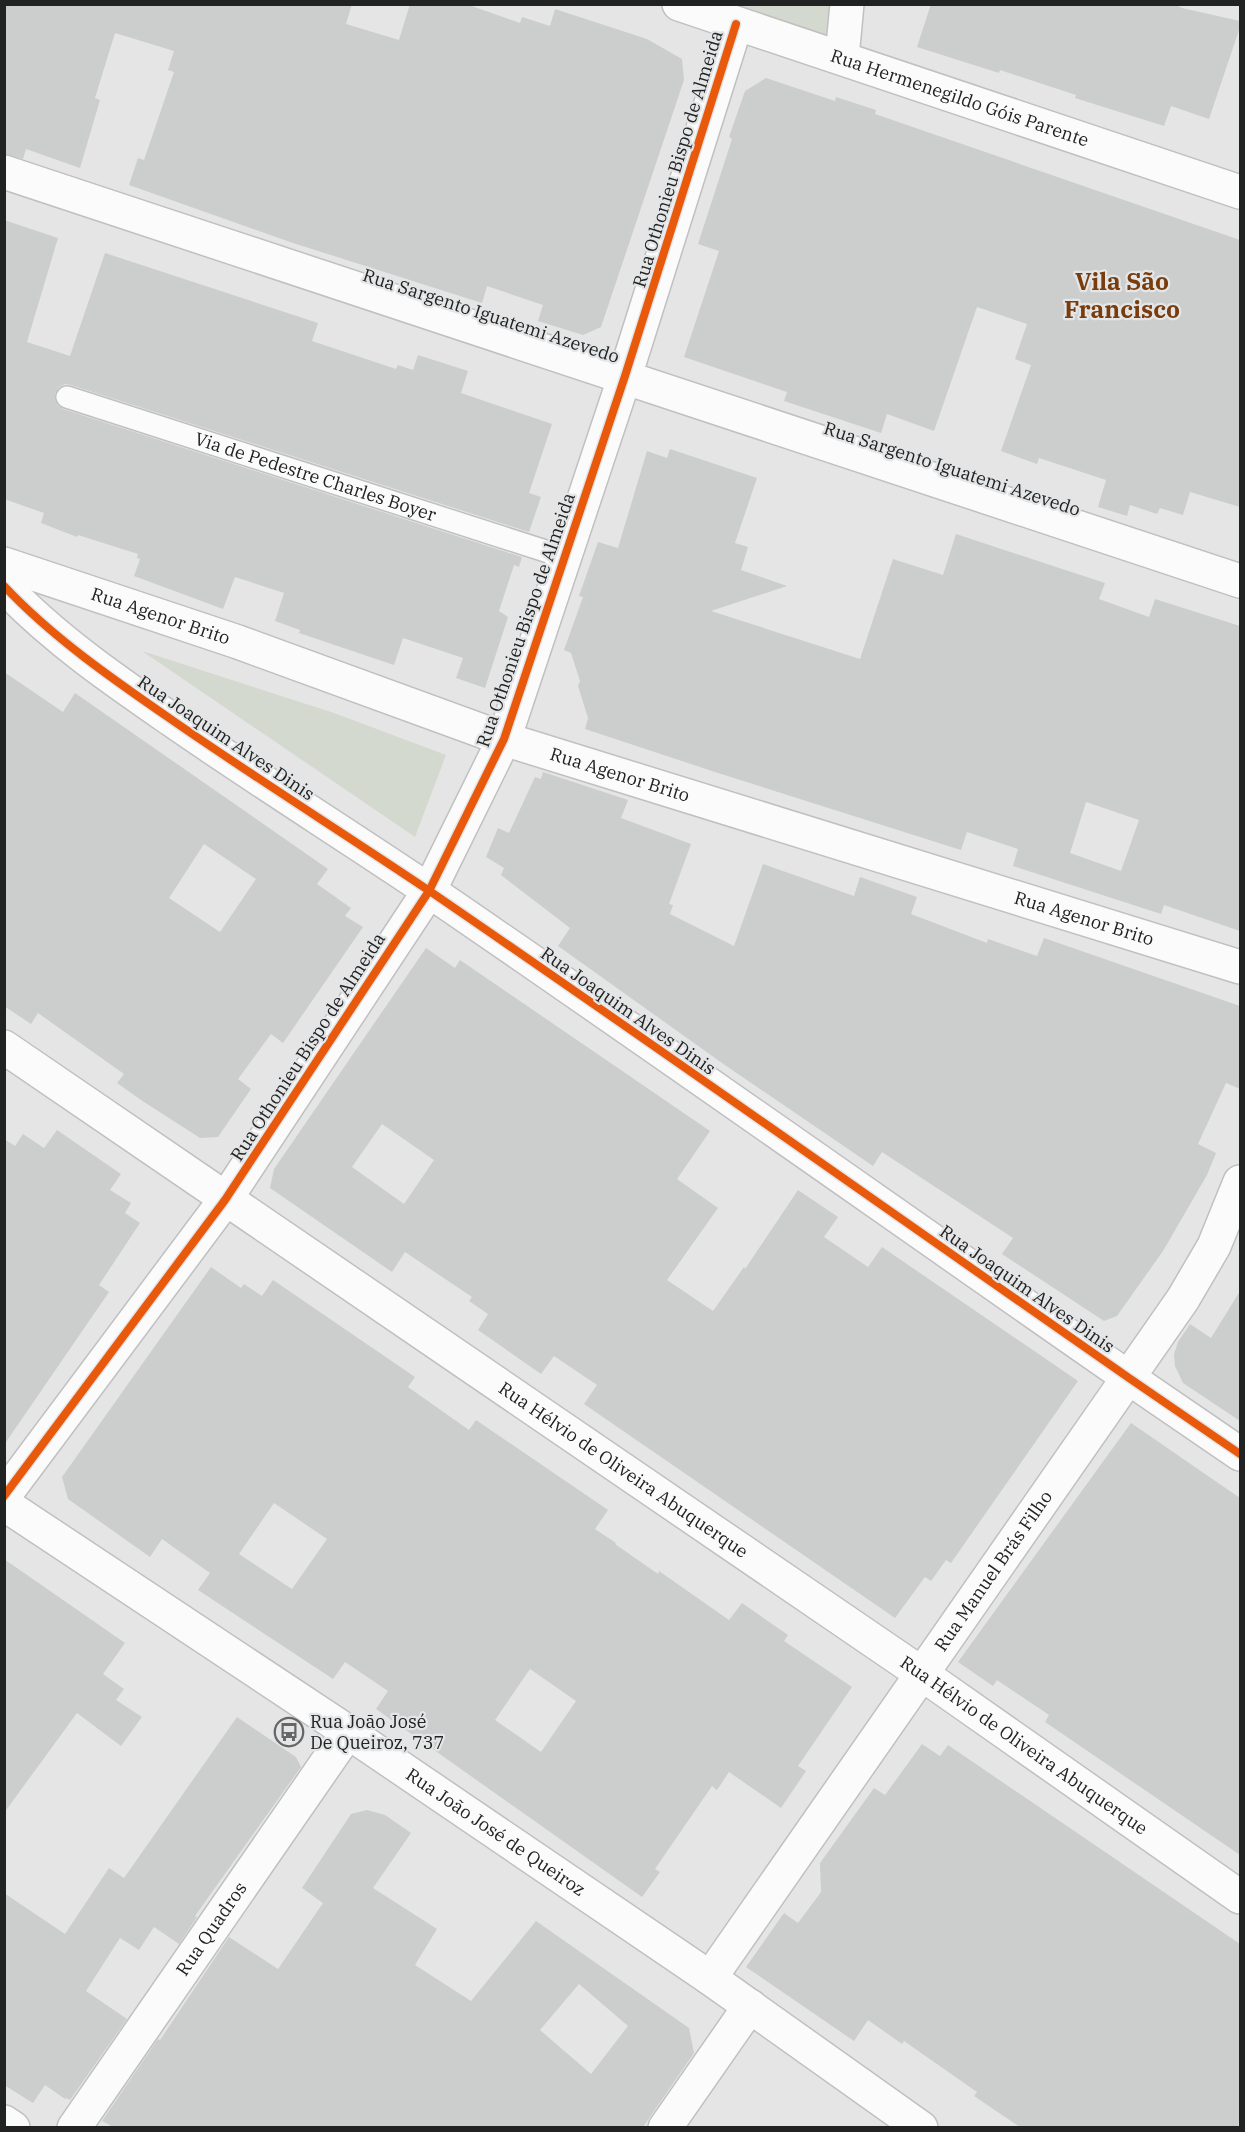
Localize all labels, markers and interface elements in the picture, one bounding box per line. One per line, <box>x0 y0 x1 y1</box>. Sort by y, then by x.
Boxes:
street label: Rua Othonieu Bispo de Almeida <box>627 27 728 290</box>
street label: Rua Hermenegildo Góis Parente <box>828 44 1092 152</box>
street label: Rua Sargento Iguatemi Azevedo <box>360 263 622 368</box>
district label: Vila São Francisco <box>1064 265 1180 325</box>
street label: Rua Sargento Iguatemi Azevedo <box>821 416 1083 521</box>
street label: Via de Pedestre Charles Boyer <box>192 427 439 526</box>
street label: Rua Othonieu Bispo de Almeida <box>471 489 580 750</box>
street label: Rua Agenor Brito <box>88 582 233 650</box>
street label: Rua Joaquim Alves Dinis <box>134 670 319 805</box>
street label: Rua Agenor Brito <box>547 742 693 807</box>
street label: Rua Agenor Brito <box>1012 886 1157 951</box>
street label: Rua Othonieu Bispo de Almeida <box>225 928 390 1165</box>
street label: Rua Joaquim Alves Dinis <box>536 941 720 1080</box>
street label: Rua Joaquim Alves Dinis <box>935 1219 1119 1358</box>
street label: Rua Hélvio de Oliveira Abuquerque <box>494 1376 753 1563</box>
street label: Rua Manuel Brás Filho <box>929 1486 1057 1656</box>
street label: Rua Hélvio de Oliveira Abuquerque <box>896 1650 1152 1840</box>
place label: Rua João José De Queiroz, 737 <box>310 1710 444 1754</box>
bus stop icon: Rua João José De Queiroz, 737 <box>273 1716 305 1748</box>
street label: Rua João José de Queiroz <box>402 1763 590 1901</box>
street label: Rua Quadros <box>171 1877 252 1980</box>

